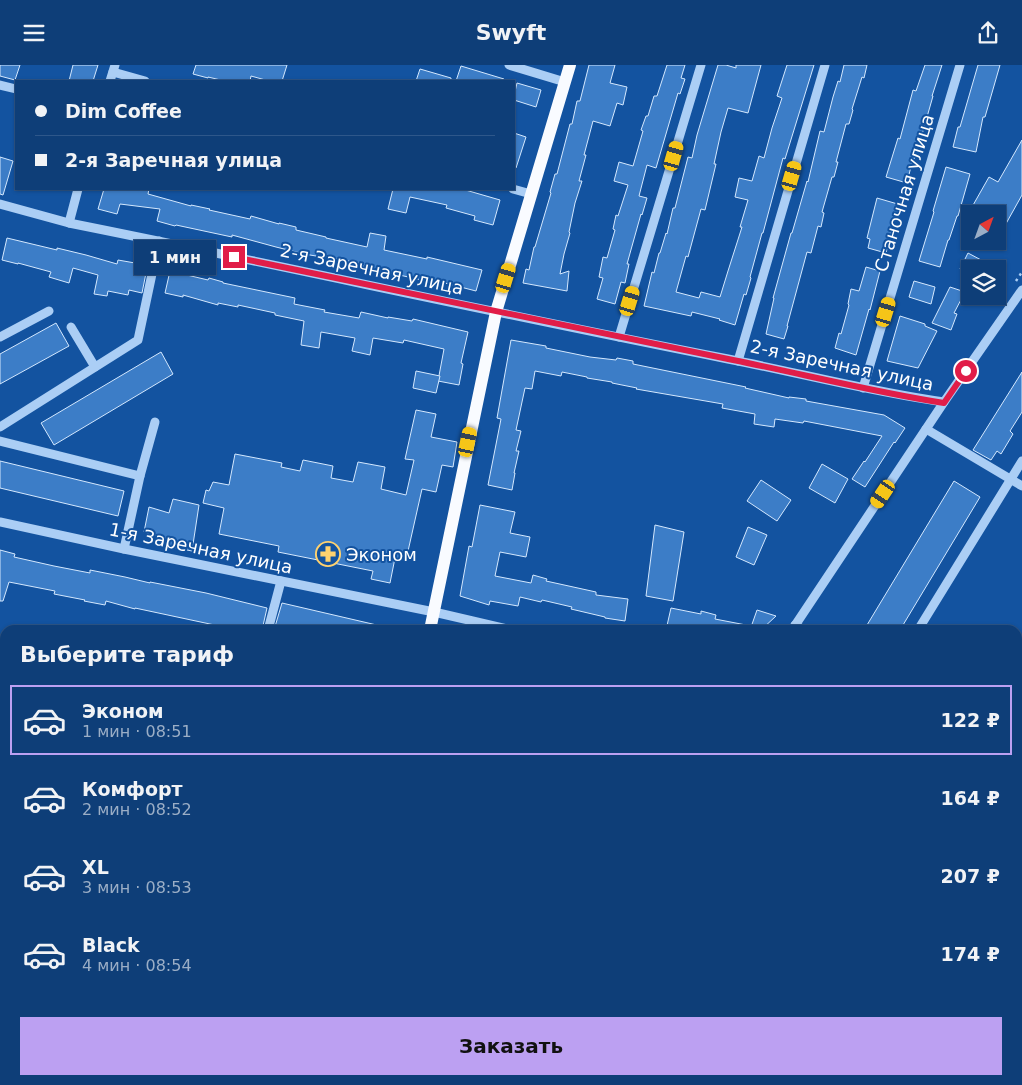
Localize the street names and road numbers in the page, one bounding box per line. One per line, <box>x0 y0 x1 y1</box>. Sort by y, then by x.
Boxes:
street label: Станочная улица <box>870 112 938 274</box>
street label: 2-я Заречная улица <box>279 239 465 299</box>
street label: 2-я Заречная улица <box>749 335 935 395</box>
street label: 1-я Заречная улица <box>108 518 294 578</box>

